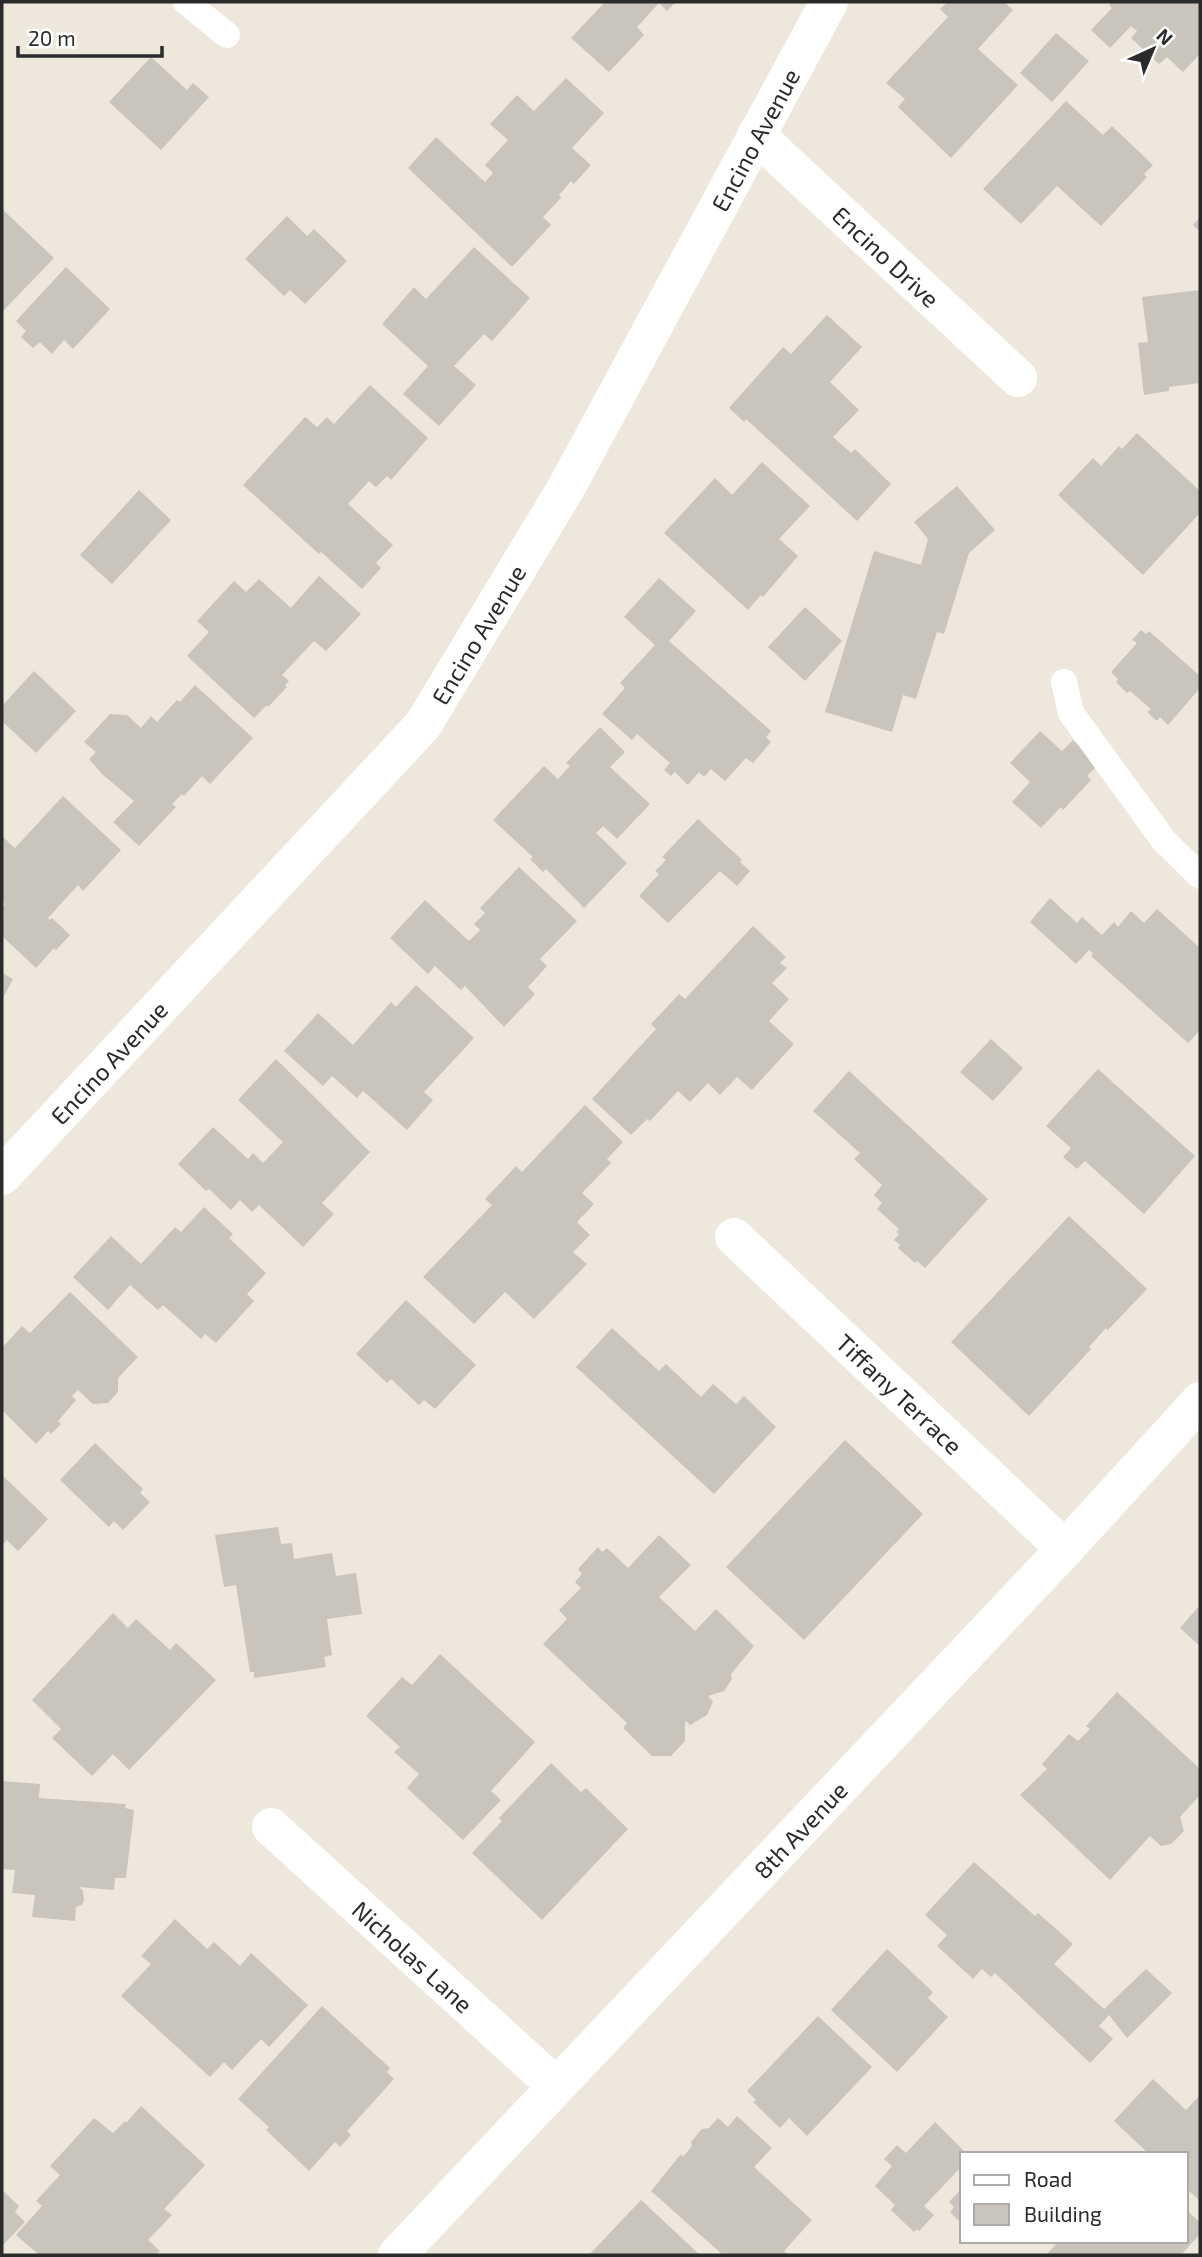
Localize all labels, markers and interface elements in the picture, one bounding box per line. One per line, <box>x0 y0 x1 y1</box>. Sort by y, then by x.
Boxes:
scale bar <box>18 14 161 58</box>
north arrow <box>1118 14 1188 84</box>
text: N <box>1152 23 1178 49</box>
text: 20 m <box>28 25 76 50</box>
street label: Encino Avenue <box>704 63 805 216</box>
street label: Encino Drive <box>827 199 946 313</box>
street label: Encino Avenue <box>425 559 531 709</box>
street label: Encino Avenue <box>44 994 173 1130</box>
street label: Tiffany Terrace <box>831 1327 969 1460</box>
street label: 8th Avenue <box>747 1775 853 1884</box>
street label: Nicholas Lane <box>347 1894 479 2018</box>
legend <box>960 2152 1188 2243</box>
text: Road <box>1024 2166 1072 2191</box>
text: Building <box>1024 2201 1102 2226</box>

